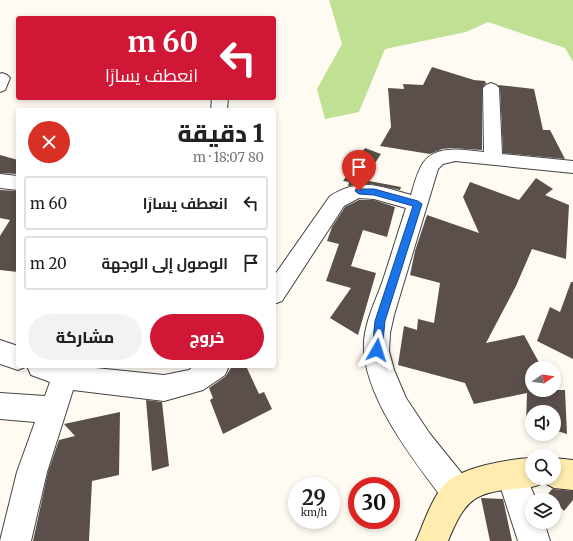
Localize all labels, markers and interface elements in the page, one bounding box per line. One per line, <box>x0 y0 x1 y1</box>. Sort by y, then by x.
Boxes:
text: 60 m <box>128 24 198 60</box>
icon: left <box>212 32 264 84</box>
text: انعطف يسارًا <box>105 64 198 87</box>
text: 1 دقيقة <box>177 118 264 149</box>
button: close <box>28 121 70 163</box>
text: 80 m · 18:07 <box>193 149 264 166</box>
pin <box>342 150 376 191</box>
icon: arrive <box>348 156 370 178</box>
icon: left <box>240 192 262 214</box>
text: 60 m <box>30 194 67 213</box>
text: انعطف يسارًا <box>143 194 228 213</box>
icon: arrive <box>240 252 262 274</box>
text: 20 m <box>30 254 67 273</box>
text: الوصول إلى الوجهة <box>101 254 228 273</box>
button: مشاركة <box>28 314 142 360</box>
button: خروج <box>150 314 264 360</box>
position arrow <box>356 329 398 371</box>
north arrow <box>525 361 561 397</box>
map controls <box>525 361 561 529</box>
button: sound <box>525 405 561 441</box>
button: search <box>525 449 561 485</box>
speed limit sign: 30 <box>348 477 400 529</box>
text: 29 <box>302 485 326 510</box>
button: layers <box>525 493 561 529</box>
text: km/h <box>301 506 327 519</box>

